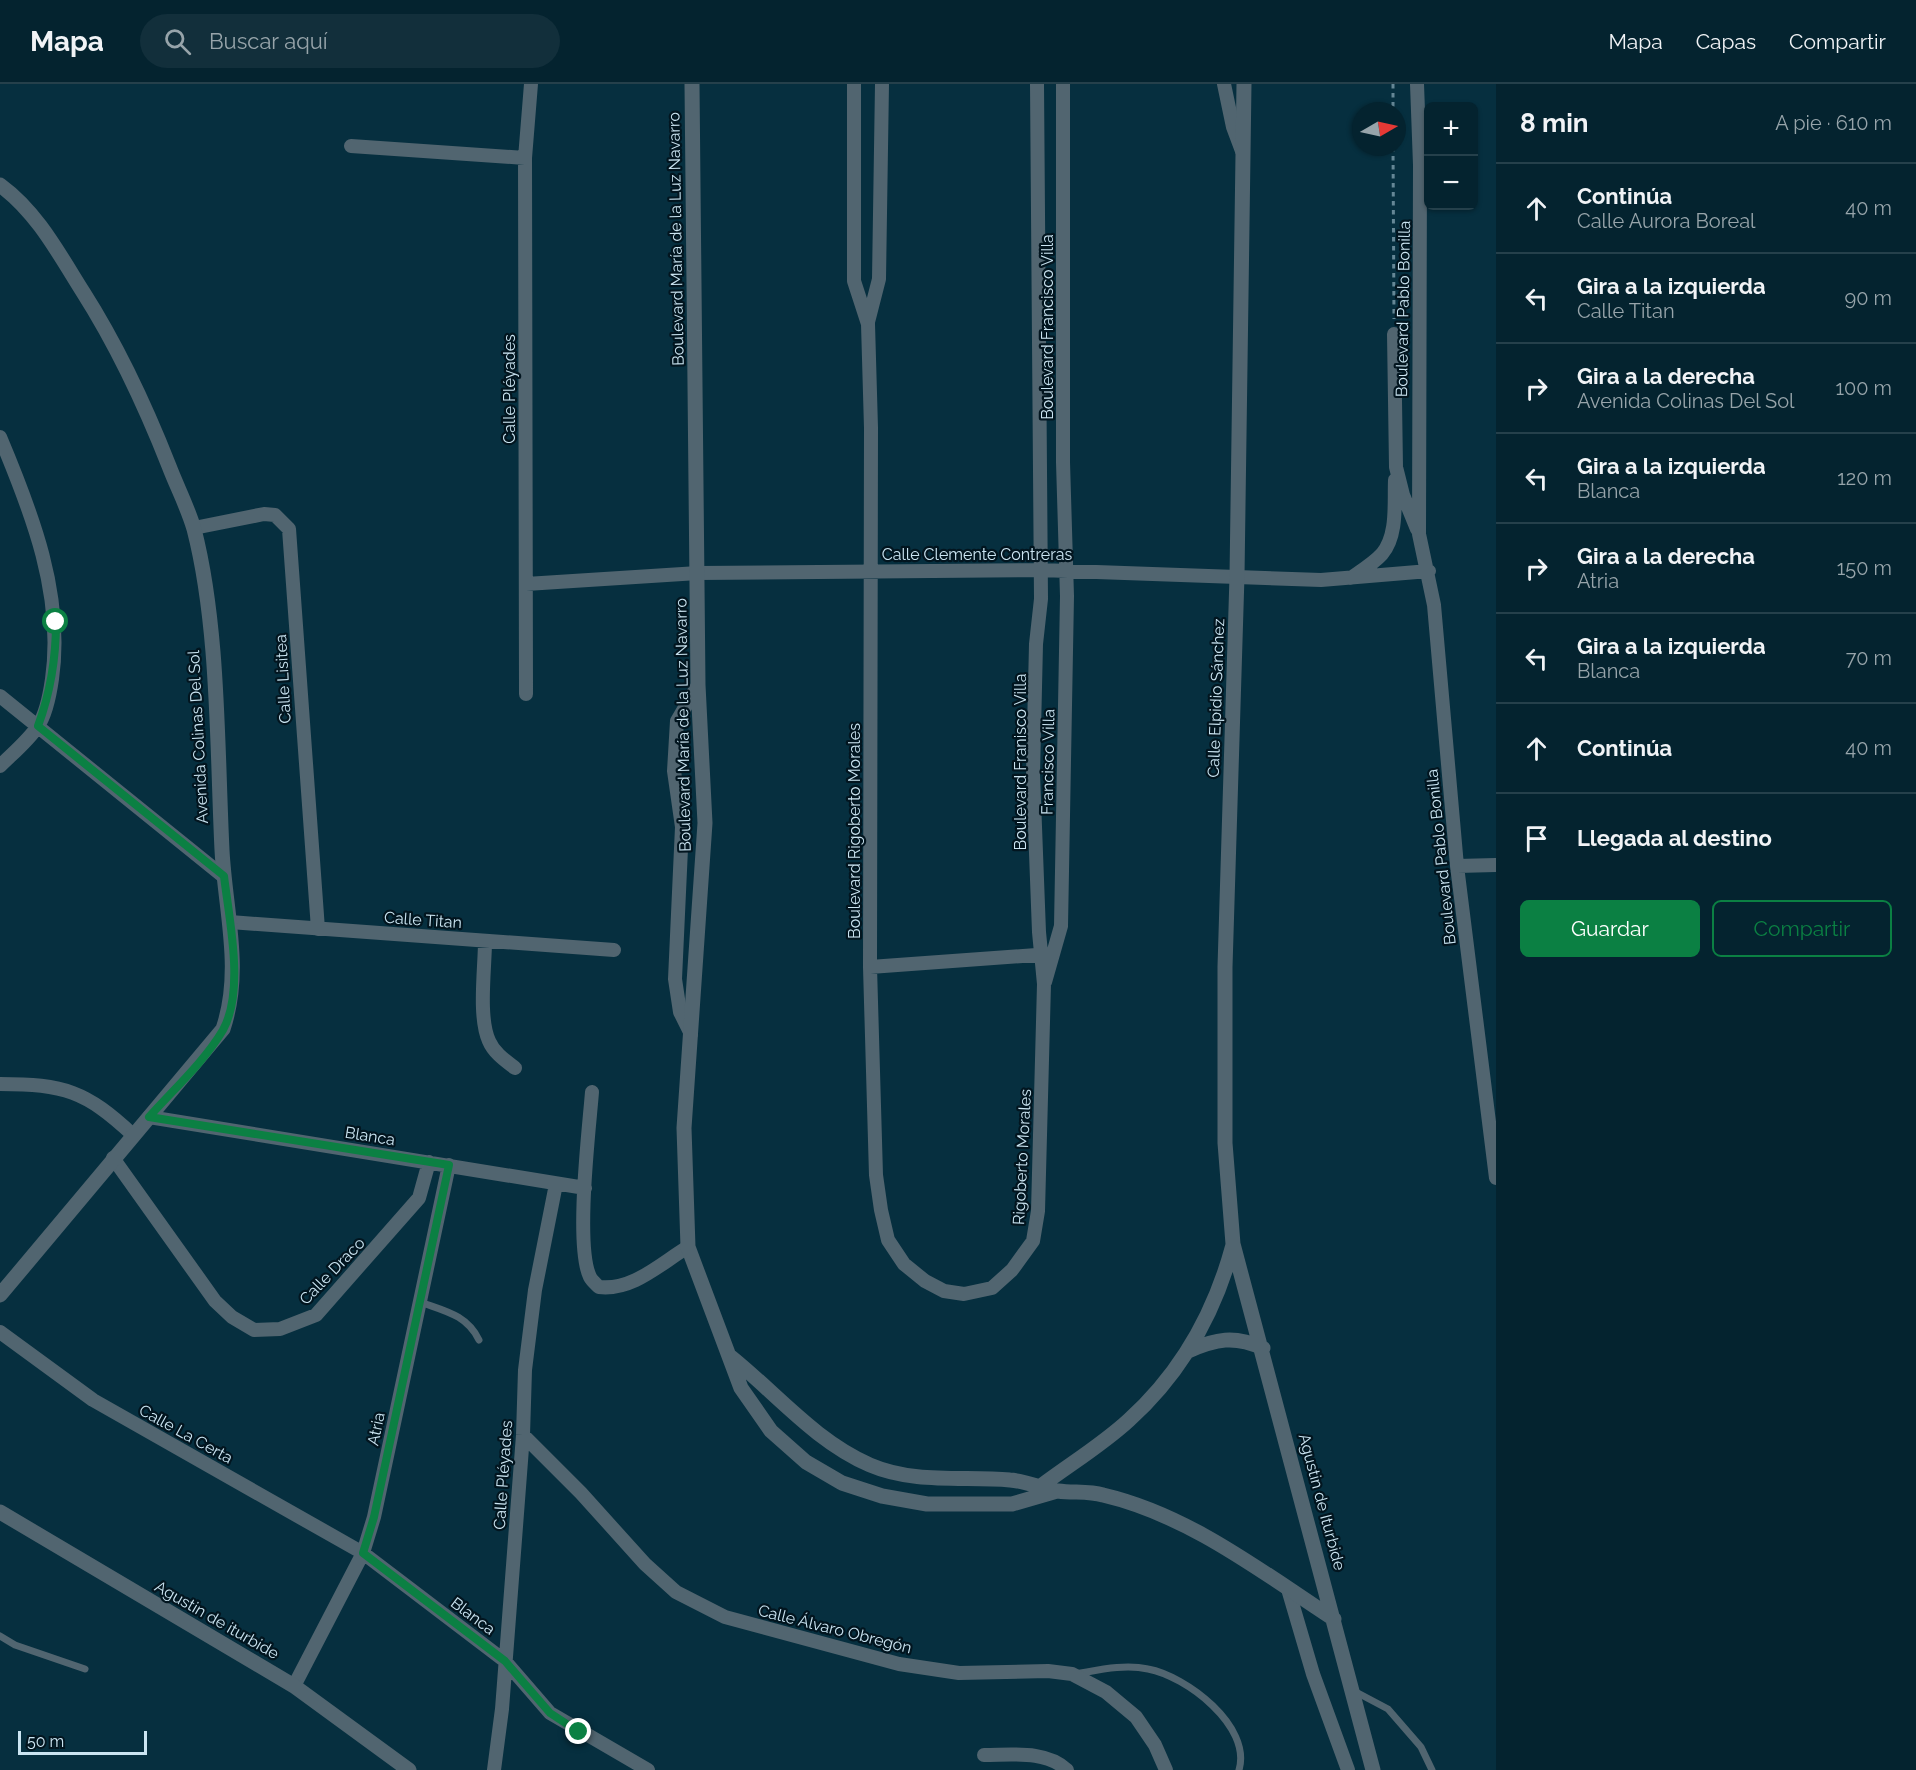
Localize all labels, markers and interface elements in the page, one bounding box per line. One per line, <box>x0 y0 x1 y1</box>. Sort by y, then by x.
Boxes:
search box <box>140 14 560 68</box>
text: Mapa <box>30 25 104 58</box>
icon: search <box>161 25 194 58</box>
text: Buscar aquí <box>209 28 328 54</box>
text: Mapa <box>1608 29 1663 54</box>
text: Capas <box>1696 29 1756 54</box>
text: Compartir <box>1789 29 1886 54</box>
north arrow <box>1352 102 1406 156</box>
map controls <box>1424 102 1478 210</box>
button: + <box>1424 102 1478 156</box>
text: 8 min <box>1520 108 1588 138</box>
text: A pie · 610 m <box>1775 111 1892 135</box>
street label: Boulevard María de la Luz Navarro <box>664 112 688 366</box>
button: − <box>1424 156 1478 210</box>
text: Continúa <box>1577 183 1672 209</box>
icon: ahead <box>1520 192 1553 225</box>
text: 40 m <box>1845 196 1892 220</box>
text: Calle Aurora Boreal <box>1577 209 1755 233</box>
street label: Boulevard Pablo Bonilla <box>1392 221 1414 397</box>
street label: Boulevard Francisco Villa <box>1038 234 1057 420</box>
text: Gira a la izquierda <box>1577 273 1766 299</box>
icon: left <box>1520 282 1553 315</box>
text: 90 m <box>1845 286 1892 310</box>
text: Calle Titan <box>1577 299 1675 323</box>
street label: Calle Pléyades <box>500 334 519 444</box>
text: Gira a la derecha <box>1577 363 1755 389</box>
icon: right <box>1520 372 1553 405</box>
text: 100 m <box>1835 376 1892 400</box>
text: Avenida Colinas Del Sol <box>1577 389 1795 413</box>
text: Gira a la izquierda <box>1577 453 1766 479</box>
icon: left <box>1520 462 1553 495</box>
text: 120 m <box>1837 466 1892 490</box>
text: Blanca <box>1577 479 1640 503</box>
text: Gira a la derecha <box>1577 543 1755 569</box>
street label: Calle Clemente Contreras <box>882 545 1073 564</box>
icon: right <box>1520 552 1553 585</box>
text: 150 m <box>1837 556 1892 580</box>
text: Atria <box>1577 569 1619 593</box>
street label: Boulevard María de la Luz Navarro <box>671 598 695 852</box>
route start <box>42 608 68 634</box>
street label: Calle Elpidio Sánchez <box>1204 618 1228 778</box>
text: Gira a la izquierda <box>1577 633 1766 659</box>
street label: Calle Lisitea <box>271 634 295 724</box>
icon: left <box>1520 642 1553 675</box>
text: 70 m <box>1846 646 1892 670</box>
street label: Avenida Colinas Del Sol <box>184 649 212 824</box>
text: Blanca <box>1577 659 1640 683</box>
street label: Boulevard Franisco Villa <box>1011 674 1030 850</box>
street label: Francisco Villa <box>1038 709 1058 815</box>
street label: Boulevard Rigoberto Morales <box>845 723 864 939</box>
icon: ahead <box>1520 732 1553 765</box>
text: Continúa <box>1577 735 1672 761</box>
text: 40 m <box>1845 736 1892 760</box>
street label: Boulevard Pablo Bonilla <box>1422 768 1460 946</box>
icon: arrive <box>1520 822 1553 855</box>
text: Llegada al destino <box>1577 825 1772 851</box>
button: Guardar <box>1520 900 1700 957</box>
button: Compartir <box>1712 900 1892 957</box>
street label: Calle Titan <box>383 908 463 932</box>
street label: Rigoberto Morales <box>1009 1088 1035 1225</box>
street label: Blanca <box>344 1123 396 1149</box>
street label: Calle Draco <box>295 1234 369 1308</box>
street label: Calle La Certa <box>136 1400 236 1468</box>
street label: Atria <box>363 1411 389 1447</box>
street label: Calle Pléyades <box>490 1419 516 1530</box>
street label: Agustin de Iturbide <box>1295 1432 1349 1572</box>
street label: Agustin de iturbide <box>152 1577 282 1663</box>
street label: Blanca <box>447 1593 499 1639</box>
street label: Calle Álvaro Obregón <box>756 1600 914 1657</box>
route end <box>565 1718 591 1744</box>
scale bar <box>18 1728 147 1756</box>
text: 50 m <box>27 1732 64 1751</box>

